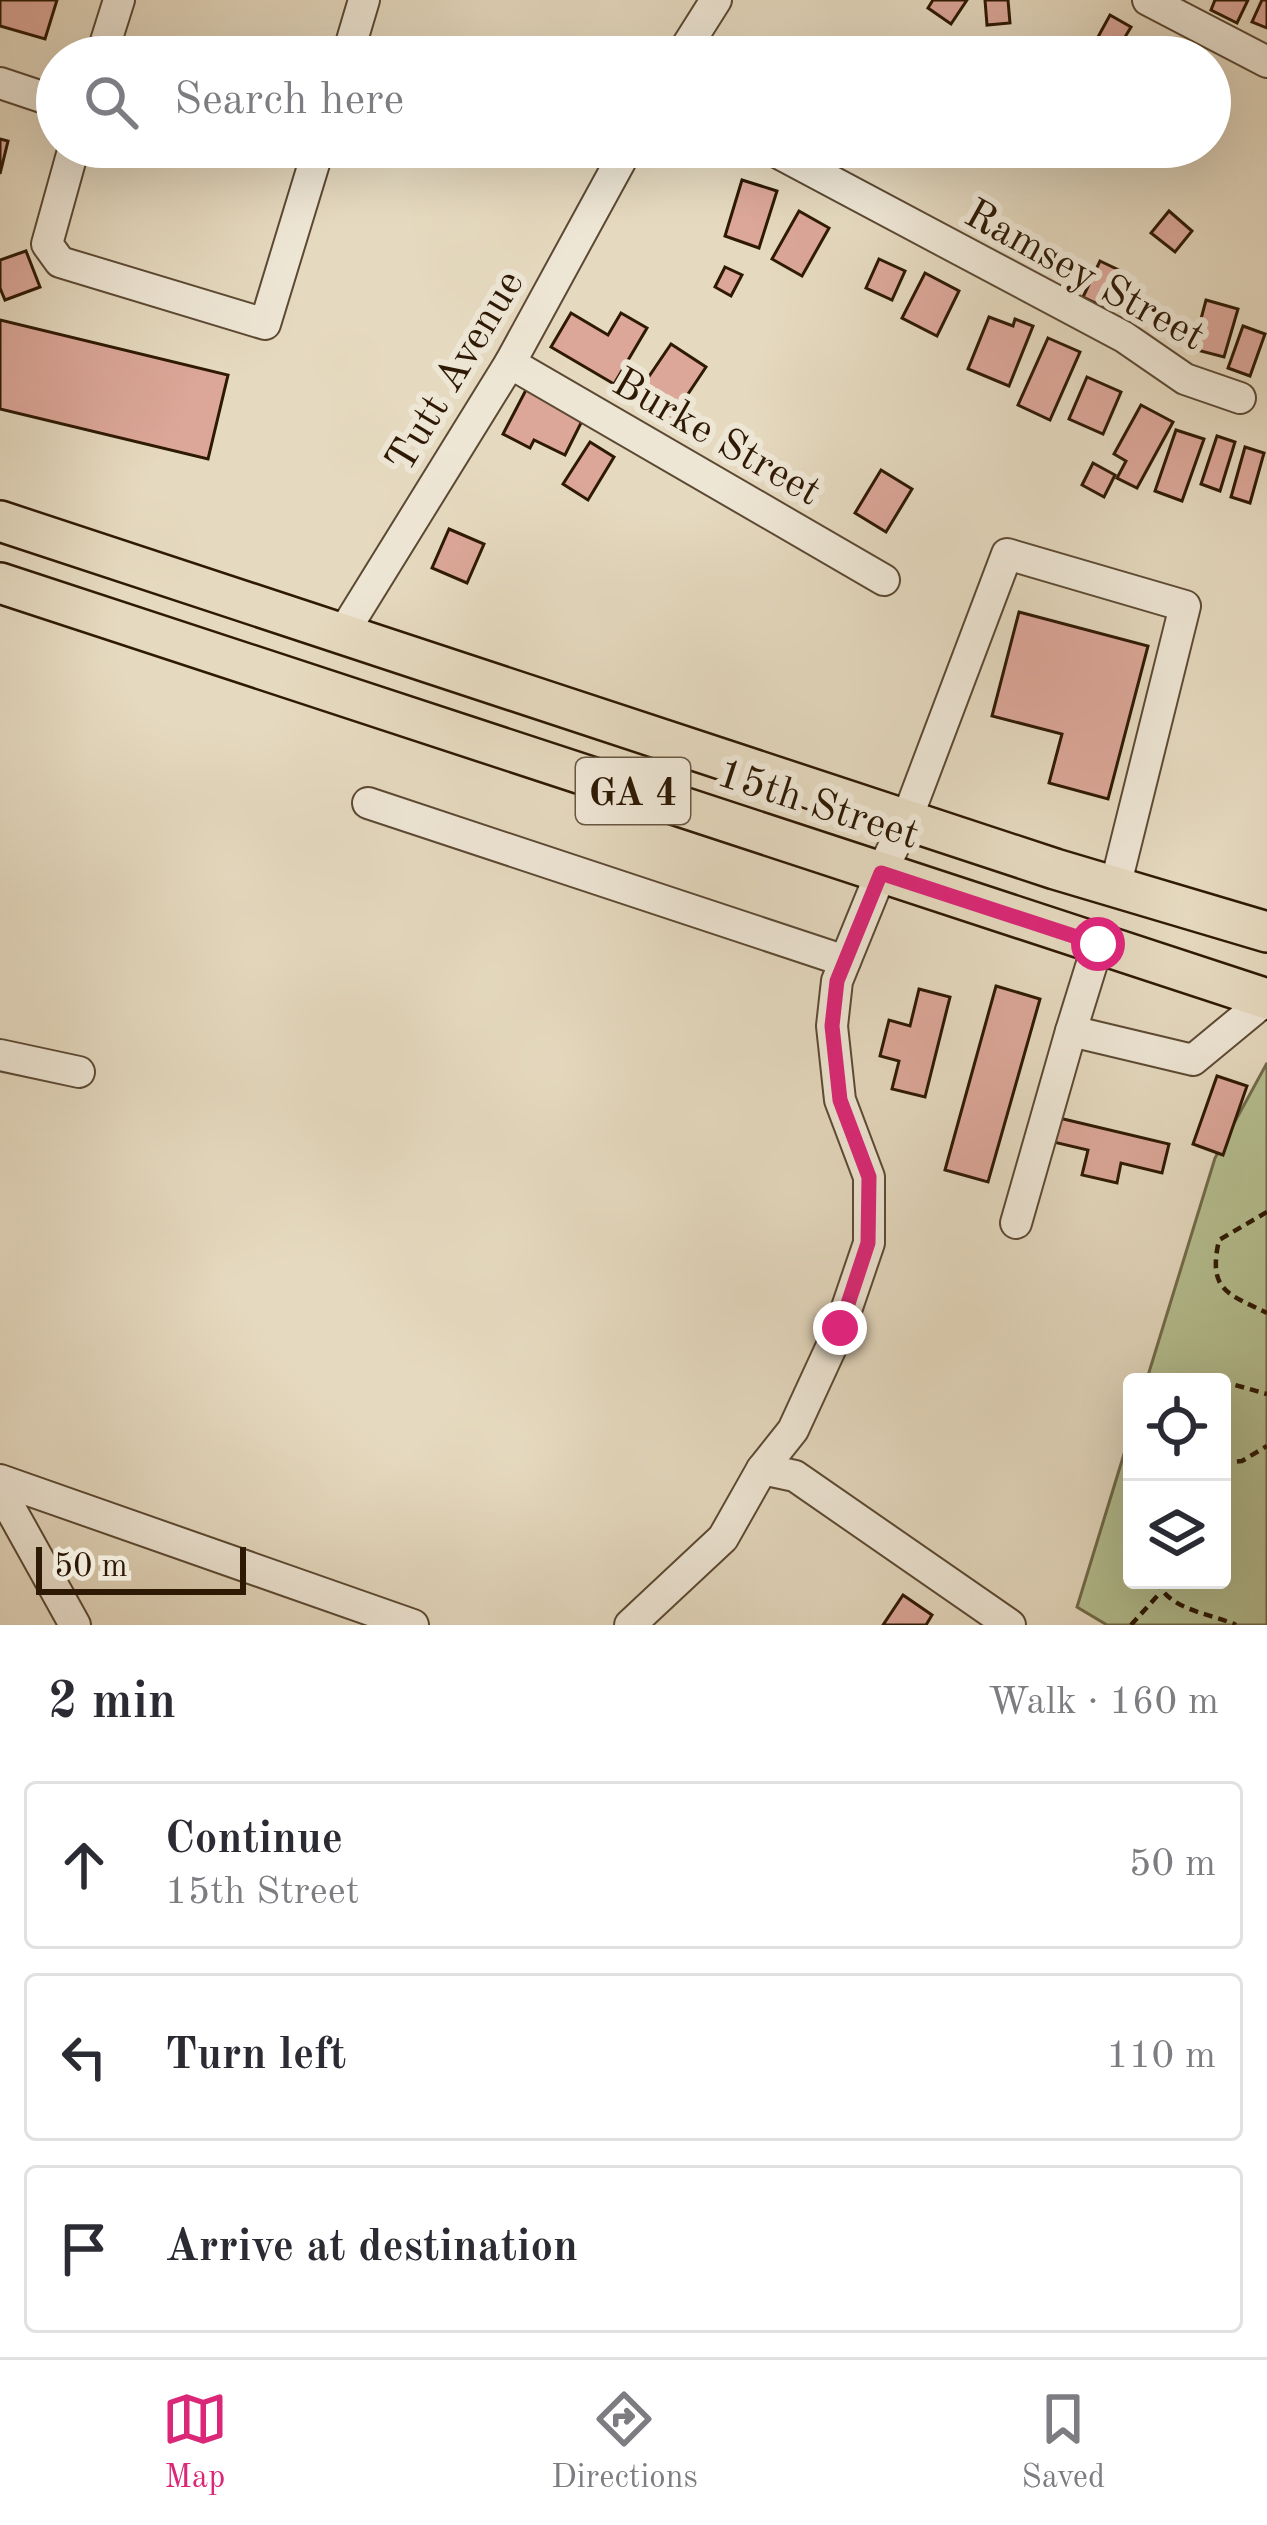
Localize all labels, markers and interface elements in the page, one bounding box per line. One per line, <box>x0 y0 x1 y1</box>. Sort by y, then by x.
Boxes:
search box <box>36 36 1231 168</box>
icon: search <box>78 69 144 135</box>
text: Search here <box>174 79 404 124</box>
street label: Ramsey Street <box>957 193 1211 360</box>
street label: Tutt Avenue <box>380 264 533 480</box>
street label: Burke Street <box>605 362 827 515</box>
street label: 15th Street <box>712 753 924 858</box>
road number: GA 4 <box>576 758 690 824</box>
route start <box>1071 917 1125 971</box>
route end <box>813 1301 867 1355</box>
map controls <box>1123 1373 1231 1589</box>
button: locate <box>1123 1373 1231 1481</box>
button: layers <box>1123 1481 1231 1589</box>
scale bar <box>36 1541 246 1594</box>
text: 50 m <box>54 1551 128 1584</box>
text: 2 min <box>48 1678 176 1729</box>
text: Walk · 160 m <box>988 1683 1219 1722</box>
text: Continue <box>165 1818 343 1863</box>
icon: ahead <box>51 1832 117 1898</box>
text: 50 m <box>1129 1845 1216 1884</box>
text: 15th Street <box>165 1873 359 1912</box>
icon: left <box>51 2024 117 2090</box>
text: Turn left <box>165 2034 346 2079</box>
text: 110 m <box>1106 2037 1216 2076</box>
icon: arrive <box>51 2216 117 2282</box>
text: Arrive at destination <box>165 2226 578 2271</box>
tab: Map <box>162 2386 228 2499</box>
tab: Directions <box>551 2386 698 2499</box>
tab: Saved <box>1021 2386 1105 2499</box>

